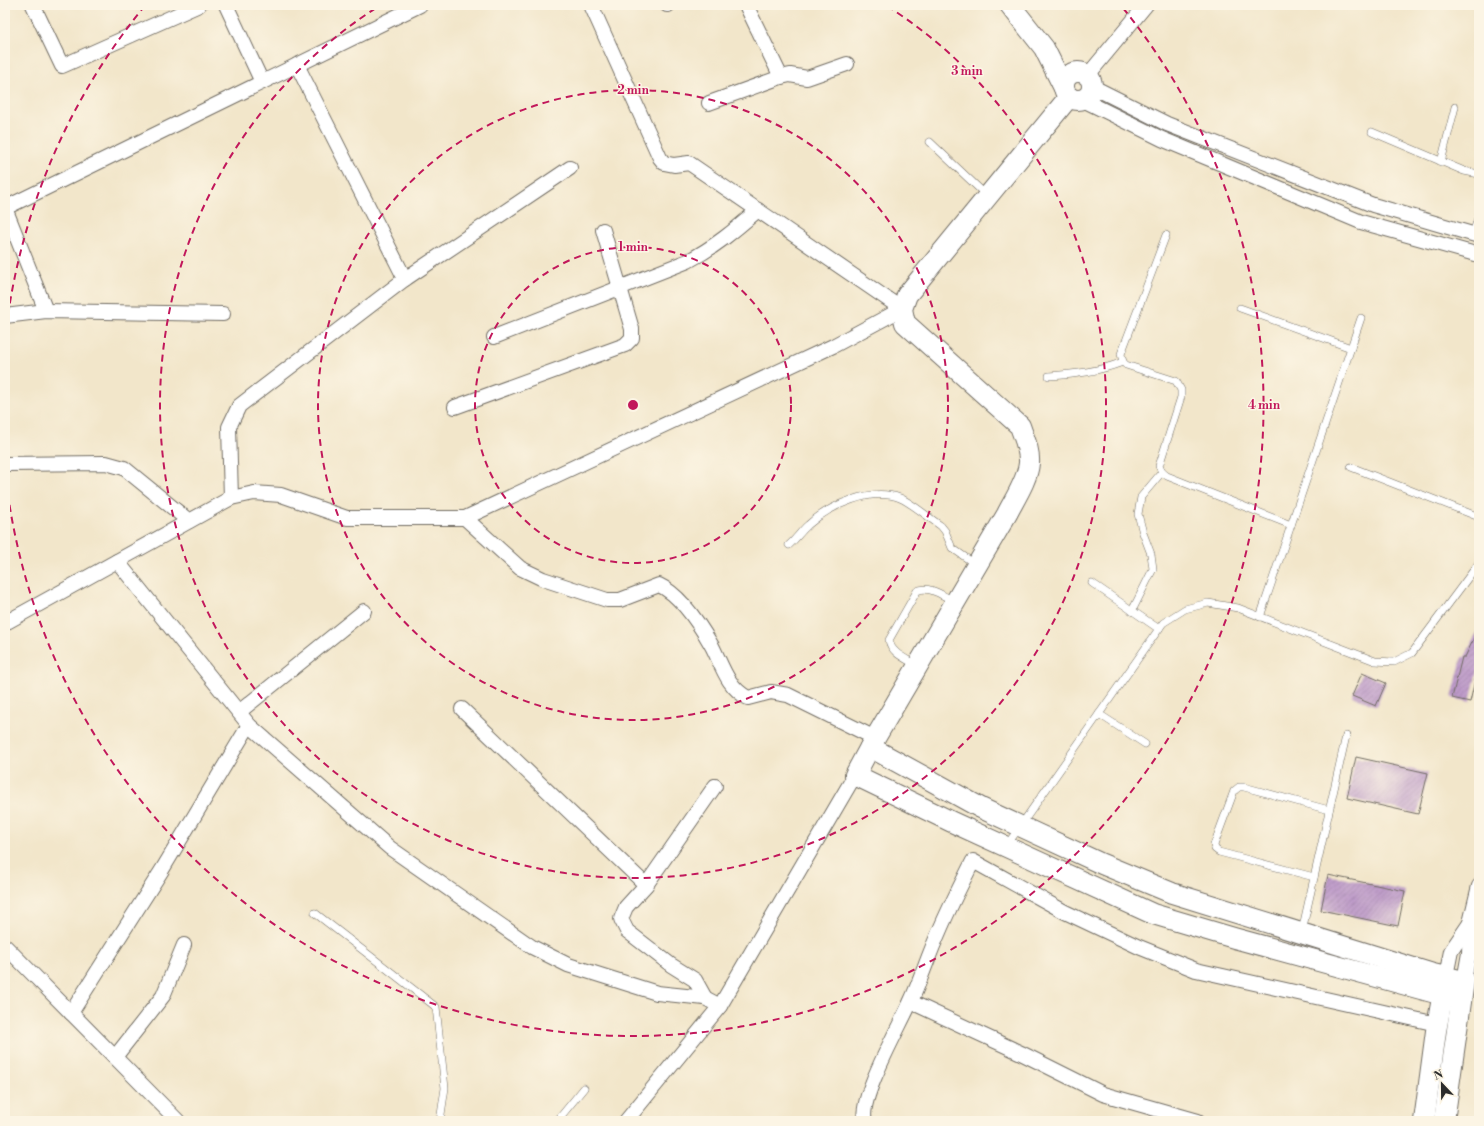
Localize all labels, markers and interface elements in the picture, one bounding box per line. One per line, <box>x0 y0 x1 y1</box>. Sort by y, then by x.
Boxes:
text: 3 min <box>951 64 983 79</box>
text: 2 min <box>617 83 649 98</box>
text: 1 min <box>618 240 649 255</box>
centre of rings <box>626 398 640 412</box>
text: 4 min <box>1248 398 1281 413</box>
north arrow <box>1422 1064 1462 1104</box>
text: N <box>1432 1067 1446 1084</box>

